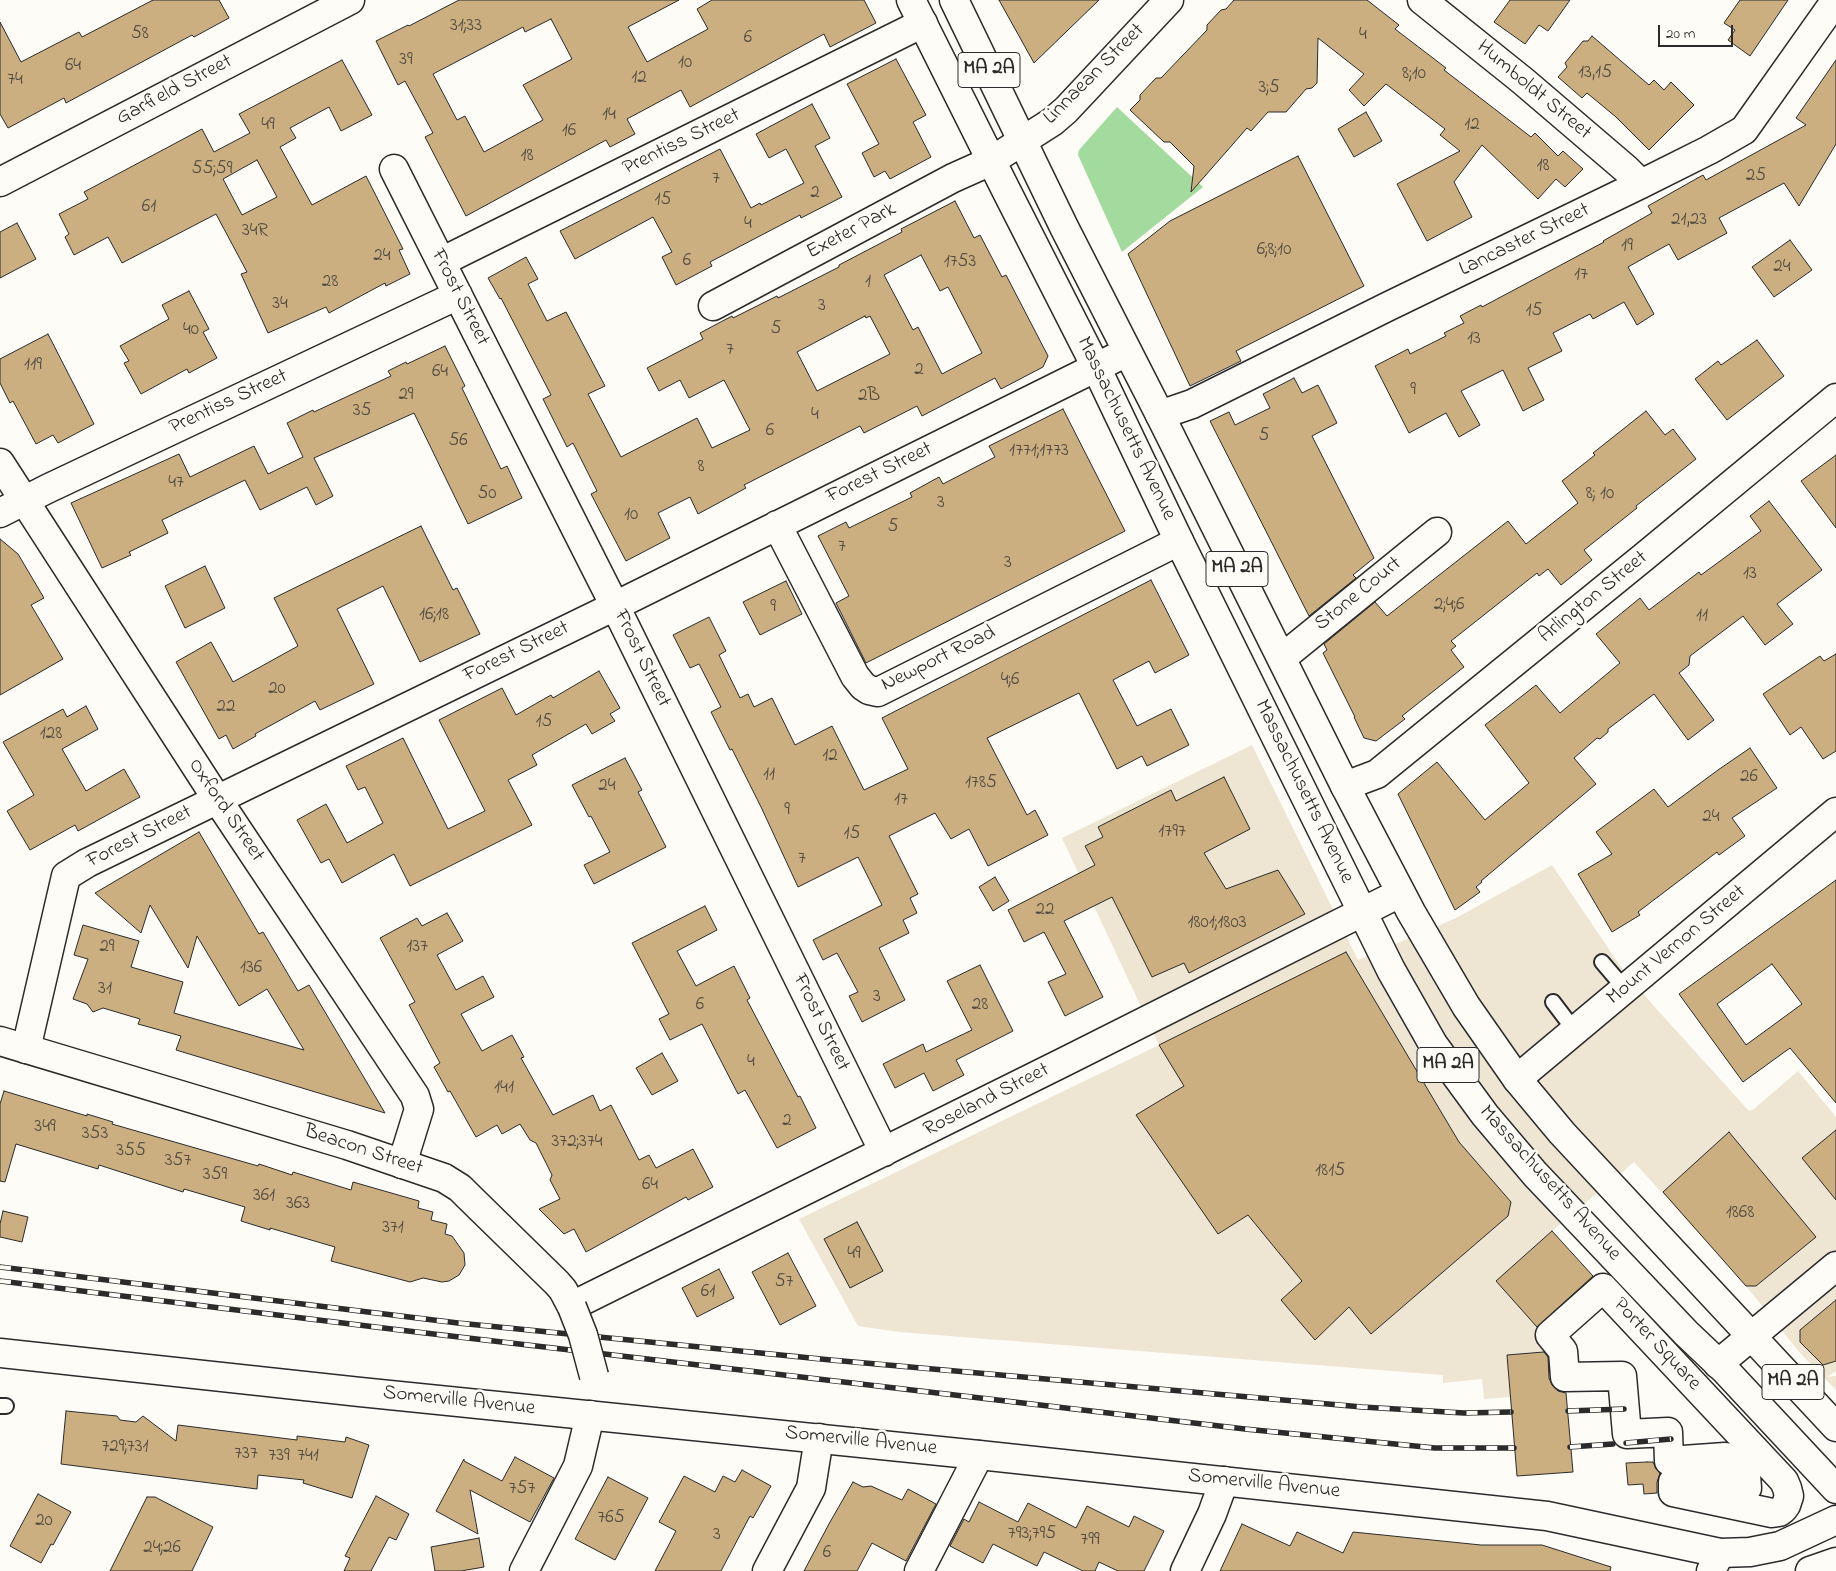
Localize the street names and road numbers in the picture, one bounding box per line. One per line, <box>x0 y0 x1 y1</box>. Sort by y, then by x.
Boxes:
street label: Linnaean Street <box>1039 19 1151 131</box>
street label: Humboldt Street <box>1470 36 1596 146</box>
street label: Garfield Street <box>113 50 237 132</box>
road number: MA 2A <box>958 52 1020 88</box>
street label: Prentiss Street <box>619 104 745 182</box>
street label: Exeter Park <box>803 198 901 266</box>
street label: Lancaster Street <box>1456 199 1594 283</box>
street label: Frost Street <box>424 245 494 351</box>
street label: Massachusetts Avenue <box>1070 333 1180 525</box>
street label: Prentiss Street <box>166 365 292 441</box>
street label: Forest Street <box>823 438 937 510</box>
street label: Arlington Street <box>1534 546 1654 650</box>
road number: MA 2A <box>1206 552 1268 586</box>
street label: Stone Court <box>1310 552 1408 638</box>
street label: Frost Street <box>607 606 675 712</box>
street label: Forest Street <box>460 617 574 689</box>
street label: Newport Road <box>878 621 1000 699</box>
street label: Massachusetts Avenue <box>1248 696 1358 888</box>
street label: Oxford Street <box>181 755 269 867</box>
street label: Forest Street <box>83 801 197 875</box>
street label: Mount Vernon Street <box>1602 880 1752 1012</box>
street label: Frost Street <box>786 970 854 1076</box>
road number: MA 2A <box>1417 1048 1479 1082</box>
street label: Roseland Street <box>920 1058 1054 1144</box>
street label: Massachusetts Avenue <box>1472 1101 1626 1267</box>
street label: Beacon Street <box>300 1120 426 1182</box>
street label: Porter Square <box>1607 1293 1705 1397</box>
road number: MA 2A <box>1762 1364 1824 1400</box>
street label: Somerville Avenue <box>382 1381 536 1423</box>
street label: Somerville Avenue <box>784 1421 938 1463</box>
street label: Somerville Avenue <box>1187 1464 1341 1506</box>

